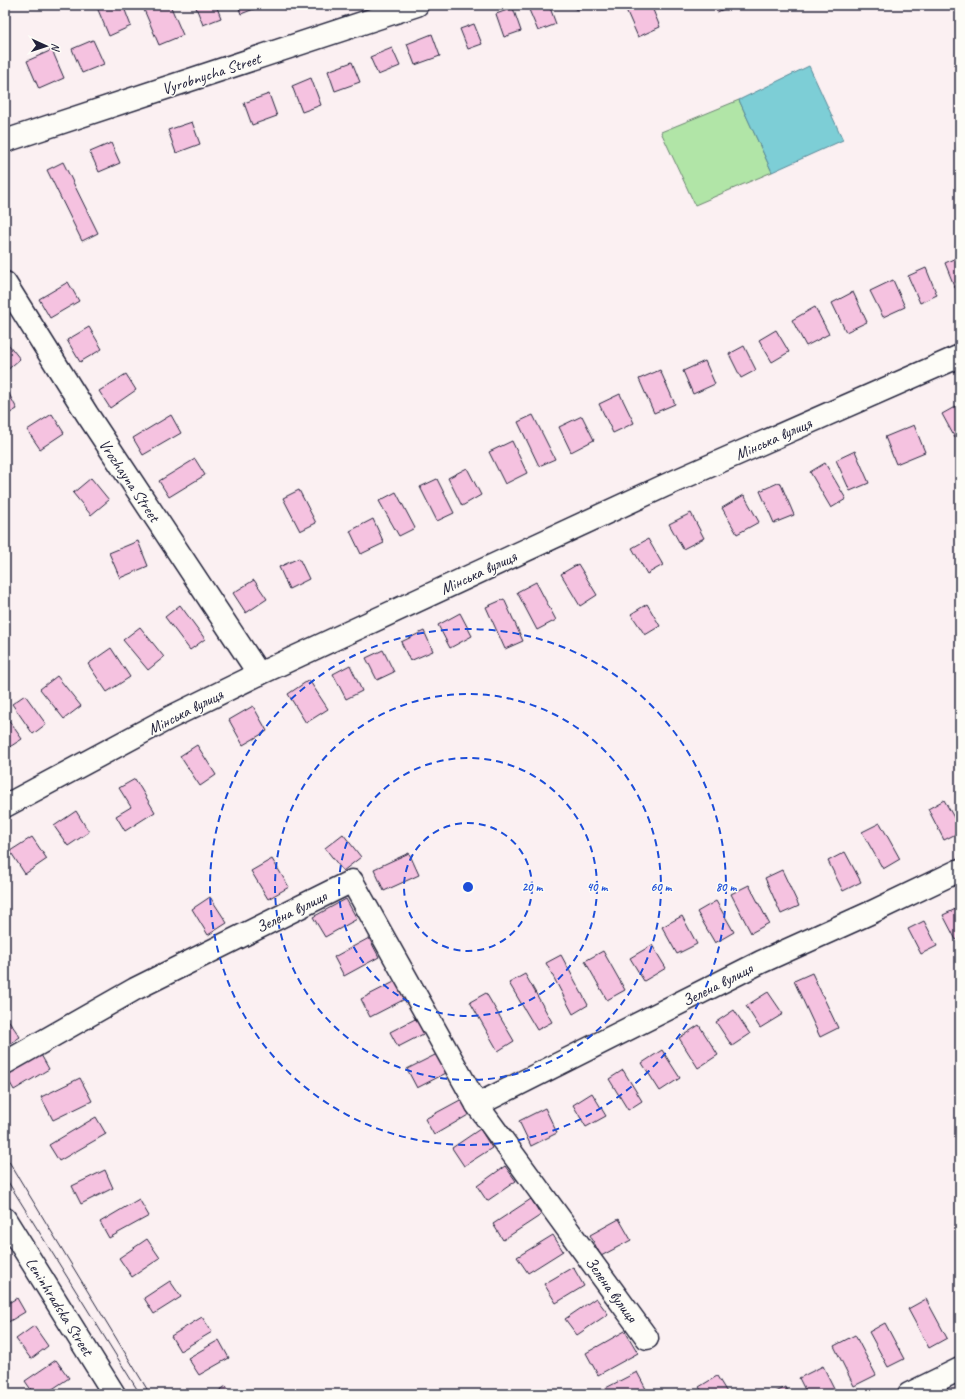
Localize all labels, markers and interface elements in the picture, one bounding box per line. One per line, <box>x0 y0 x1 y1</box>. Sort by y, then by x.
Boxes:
north arrow <box>26 26 66 66</box>
text: N <box>49 43 63 52</box>
street label: Vyrobnycha Street <box>159 48 265 99</box>
street label: Мінська вулиця <box>732 413 816 465</box>
street label: Vrozhayna Street <box>94 435 165 527</box>
street label: Мінська вулиця <box>437 546 521 599</box>
street label: Мінська вулиця <box>144 684 228 739</box>
text: 20 m <box>522 879 543 895</box>
text: 40 m <box>587 879 608 895</box>
text: 60 m <box>651 879 673 895</box>
text: 80 m <box>716 879 737 895</box>
centre of rings <box>461 880 475 894</box>
street label: Зелена вулиця <box>253 886 331 938</box>
street label: Зелена вулиця <box>679 958 757 1011</box>
street label: Зелена вулиця <box>581 1253 643 1327</box>
street label: Leninhradska Street <box>21 1254 98 1361</box>

